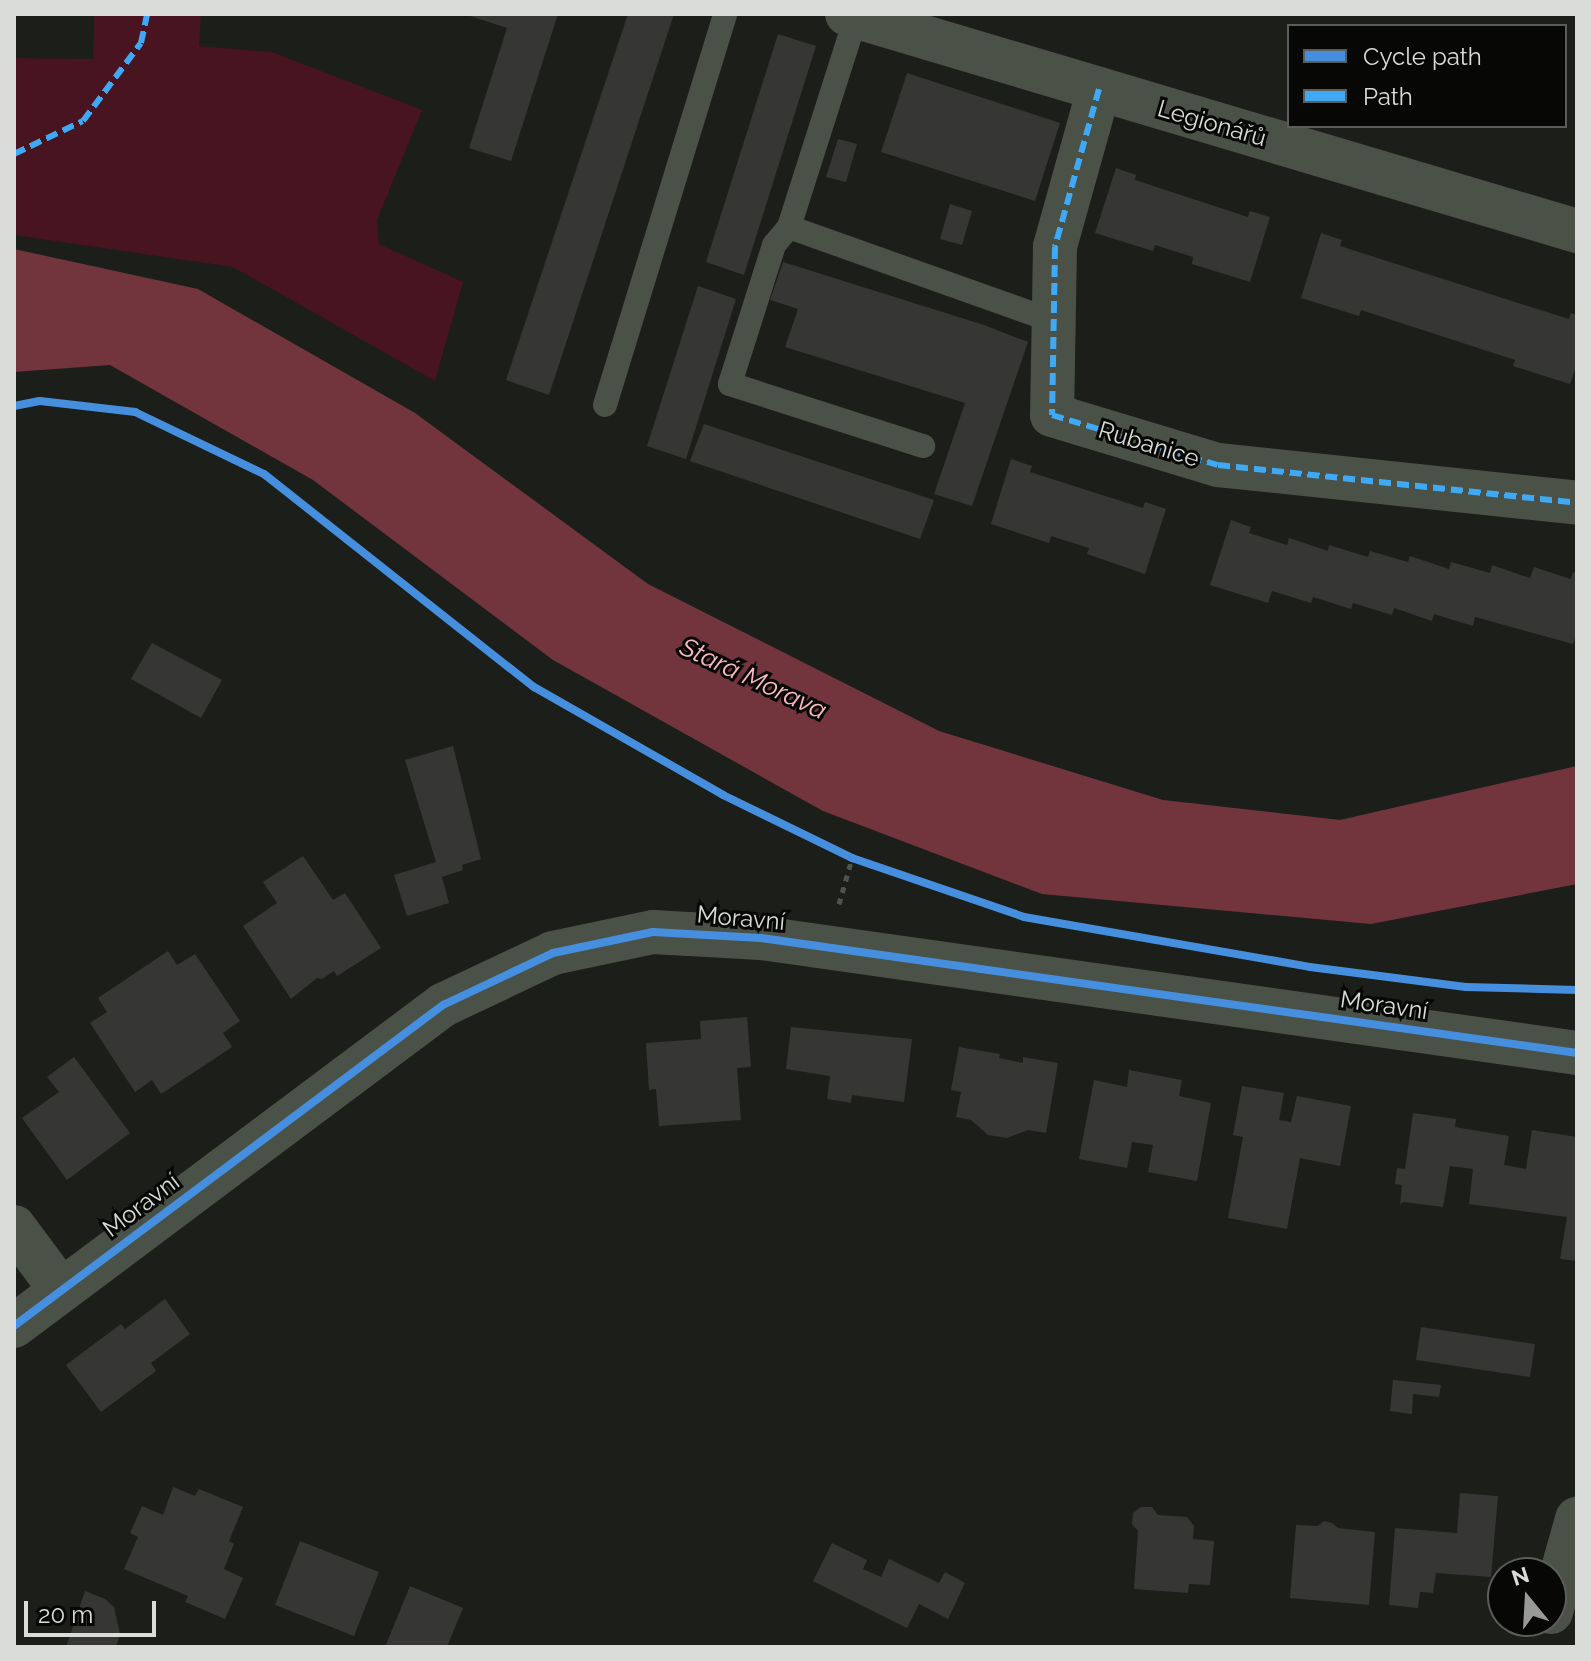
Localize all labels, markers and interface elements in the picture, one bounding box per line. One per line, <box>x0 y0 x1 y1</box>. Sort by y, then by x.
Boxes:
legend <box>1287 24 1567 128</box>
text: Cycle path <box>1363 42 1482 71</box>
text: Path <box>1363 82 1413 111</box>
street label: Legionářů <box>1154 94 1270 152</box>
street label: Rubanice <box>1095 415 1203 473</box>
water label: Stará Morava <box>675 631 831 727</box>
street label: Moravní <box>696 900 786 936</box>
street label: Moravní <box>1338 985 1430 1025</box>
street label: Moravní <box>97 1167 185 1243</box>
north arrow <box>1487 1557 1567 1637</box>
text: N <box>1508 1561 1532 1591</box>
scale bar <box>28 1585 160 1635</box>
text: 20 m <box>38 1600 93 1629</box>

